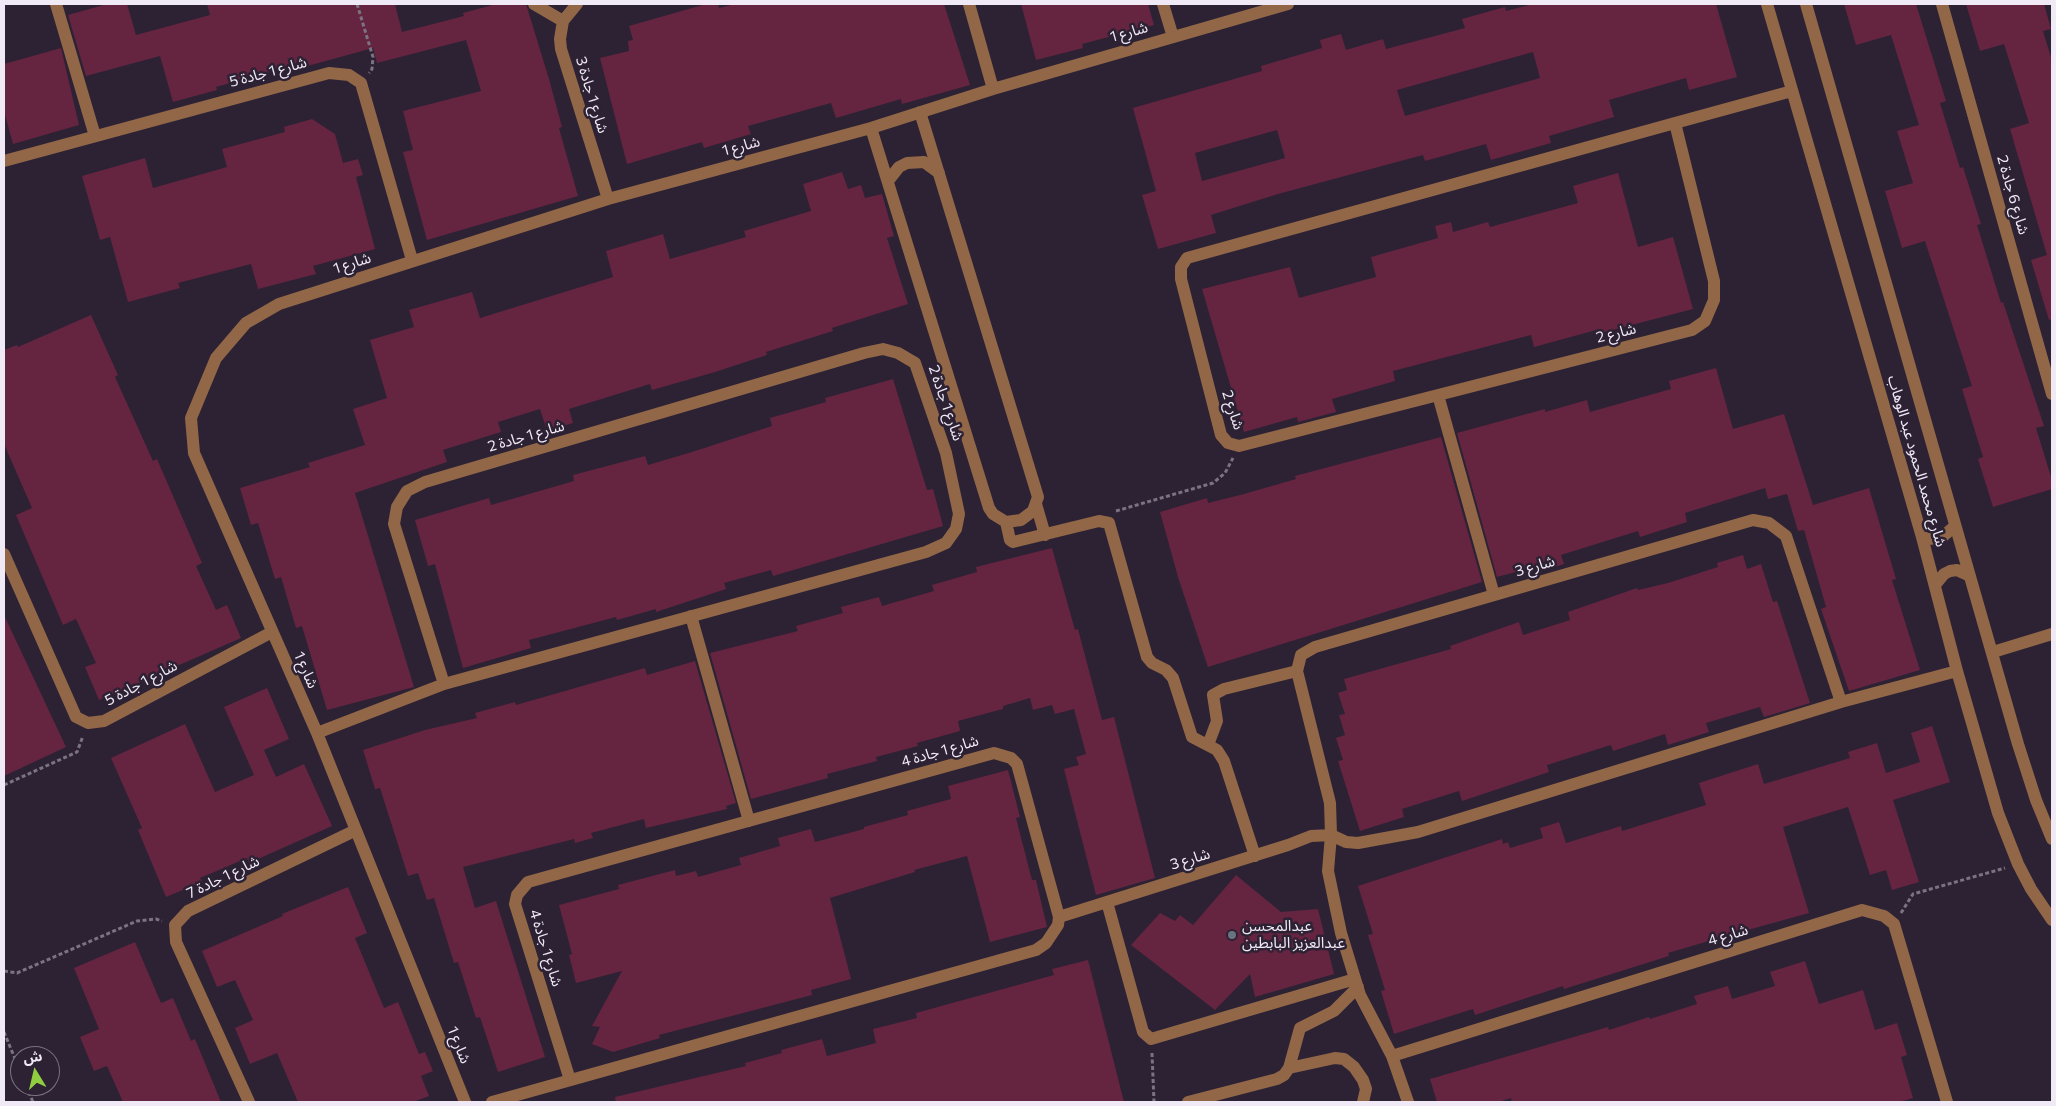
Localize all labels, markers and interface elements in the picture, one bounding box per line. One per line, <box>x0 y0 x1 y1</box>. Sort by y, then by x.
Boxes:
street label: شارع 1 <box>1108 18 1150 46</box>
street label: شارع 1 جادة 5 <box>227 53 309 91</box>
street label: شارع 1 جادة 3 <box>572 54 612 136</box>
street label: شارع 1 <box>720 132 762 160</box>
street label: شارع 6 جادة 2 <box>1993 153 2033 237</box>
street label: شارع 1 <box>331 248 373 278</box>
street label: شارع 2 <box>1594 319 1638 347</box>
street label: شارع 1 جادة 2 <box>925 363 967 443</box>
street label: شارع محمد الحمود عبد الوهاب <box>1884 373 1950 549</box>
street label: شارع 2 <box>1218 388 1248 432</box>
street label: شارع 1 جادة 2 <box>486 416 566 456</box>
street label: شارع 3 <box>1513 552 1557 580</box>
street label: شارع 1 <box>290 649 322 691</box>
street label: شارع 1 جادة 5 <box>102 656 180 710</box>
street label: شارع 1 جادة 4 <box>899 731 981 771</box>
street label: شارع 3 <box>1168 844 1212 874</box>
street label: شارع 1 جادة 7 <box>184 852 262 902</box>
street label: شارع 1 جادة 4 <box>526 907 566 989</box>
place label: عبدالمحسن عبدالعزيز البابطين <box>1242 917 1345 952</box>
street label: شارع 4 <box>1706 920 1750 950</box>
marker: عبدالمحسن عبدالعزيز البابطين <box>1226 929 1238 941</box>
street label: شارع 1 <box>443 1024 475 1066</box>
north arrow <box>10 1046 60 1096</box>
text: ش <box>22 1047 44 1067</box>

